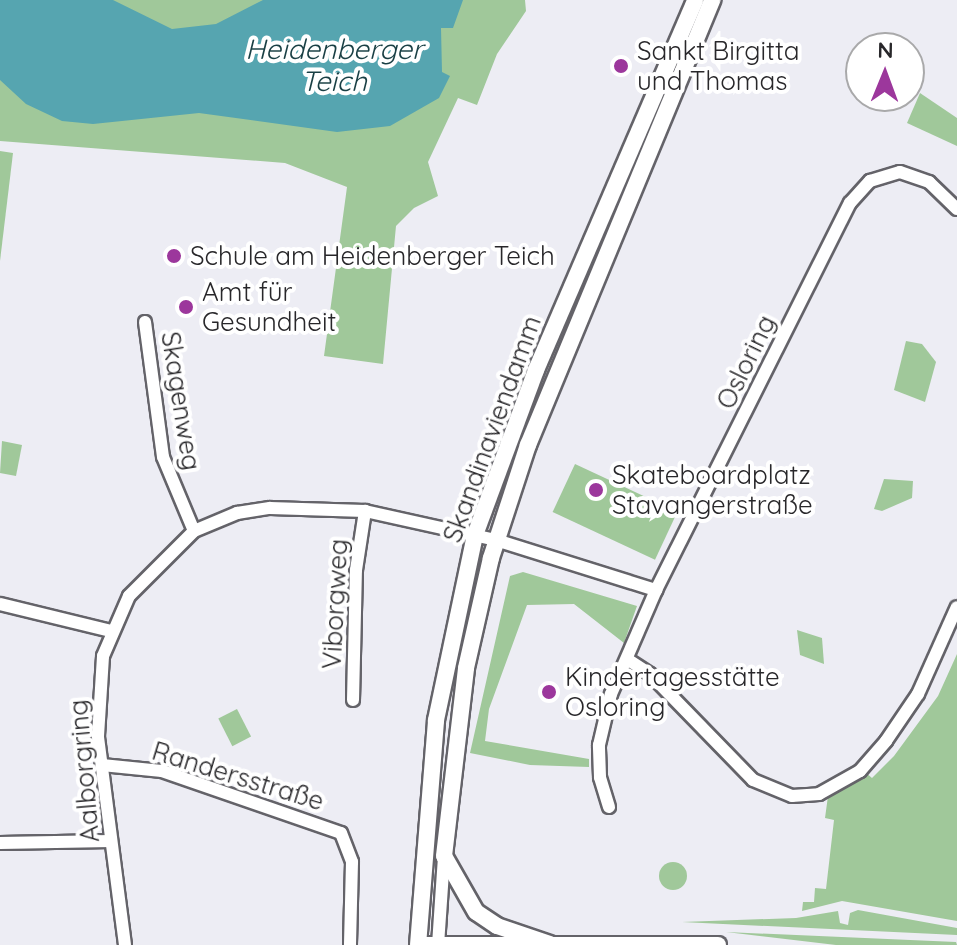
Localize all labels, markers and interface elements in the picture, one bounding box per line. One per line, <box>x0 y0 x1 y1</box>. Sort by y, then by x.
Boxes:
water label: Heidenberger Teich <box>245 32 423 98</box>
north arrow <box>845 32 925 112</box>
place label: Sankt Birgitta und Thomas <box>637 35 799 96</box>
text: N <box>877 36 894 64</box>
marker: Sankt Birgitta und Thomas <box>612 57 630 75</box>
place label: Schule am Heidenberger Teich <box>190 240 555 272</box>
marker: Schule am Heidenberger Teich <box>165 247 183 265</box>
place label: Amt für Gesundheit <box>202 276 336 338</box>
marker: Amt für Gesundheit <box>177 298 195 316</box>
street label: Osloring <box>710 310 782 414</box>
street label: Skandinaviendamm <box>436 311 548 547</box>
street label: Skagenweg <box>155 329 207 473</box>
place label: Skateboardplatz Stavangerstraße <box>612 459 813 520</box>
marker: Skateboardplatz Stavangerstraße <box>587 481 605 499</box>
street label: Viborgweg <box>316 538 354 670</box>
place label: Kindertagesstätte Osloring <box>565 661 780 722</box>
marker: Kindertagesstätte Osloring <box>540 683 558 701</box>
street label: Aalborgring <box>62 698 106 844</box>
street label: Randersstraße <box>148 735 328 817</box>

